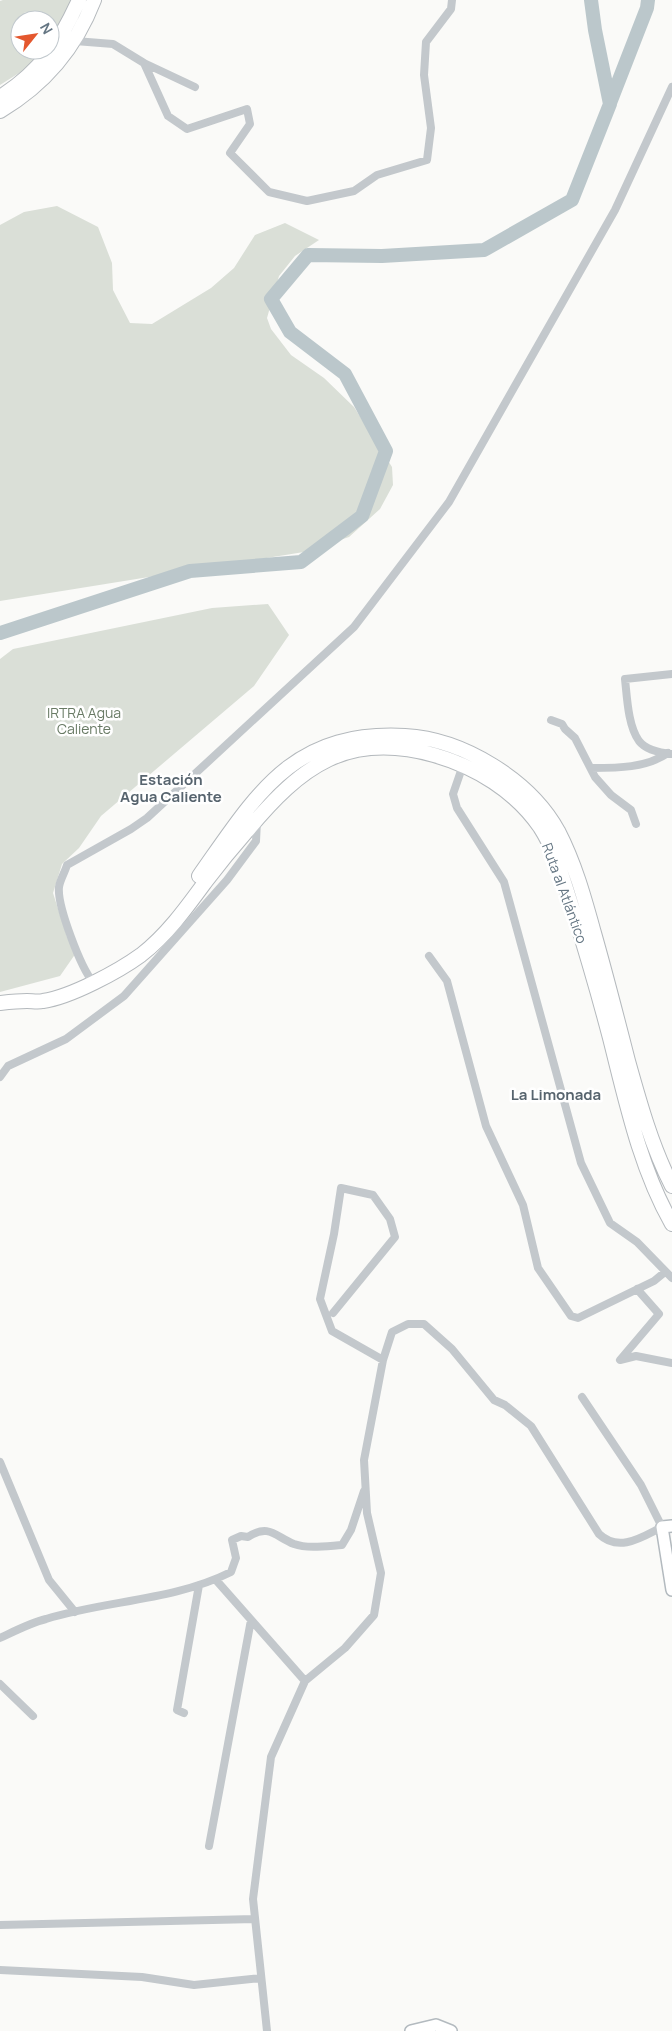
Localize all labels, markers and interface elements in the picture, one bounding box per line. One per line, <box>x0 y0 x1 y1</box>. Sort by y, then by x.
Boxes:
north arrow <box>10 10 60 60</box>
text: N <box>36 19 57 37</box>
park label: IRTRA Agua Caliente <box>47 703 121 738</box>
district label: Estación Agua Caliente <box>120 769 222 807</box>
street label: Ruta al Atlántico <box>538 840 592 946</box>
district label: La Limonada <box>511 1084 601 1105</box>

